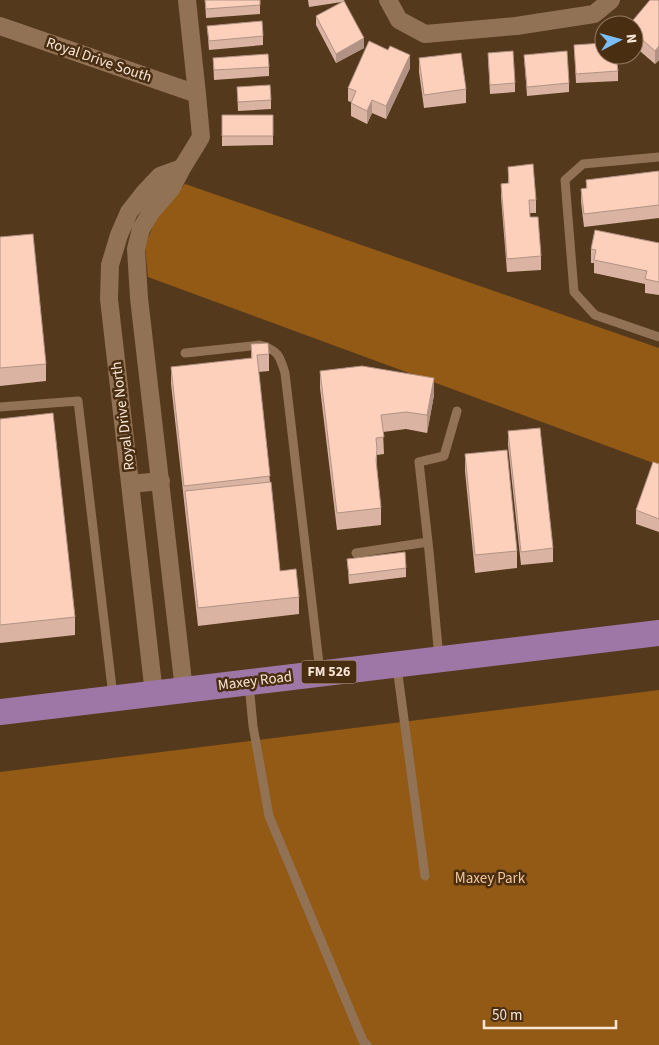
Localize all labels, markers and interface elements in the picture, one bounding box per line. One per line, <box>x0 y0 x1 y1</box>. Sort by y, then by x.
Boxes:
north arrow <box>594 15 644 65</box>
street label: Royal Drive South <box>43 32 155 88</box>
text: N <box>621 33 641 44</box>
street label: Royal Drive North <box>106 360 140 472</box>
road number: FM 526 <box>302 660 356 684</box>
street label: Maxey Road <box>217 666 293 696</box>
park label: Maxey Park <box>455 868 526 889</box>
scale bar <box>484 998 616 1030</box>
text: 50 m <box>492 1005 522 1026</box>

